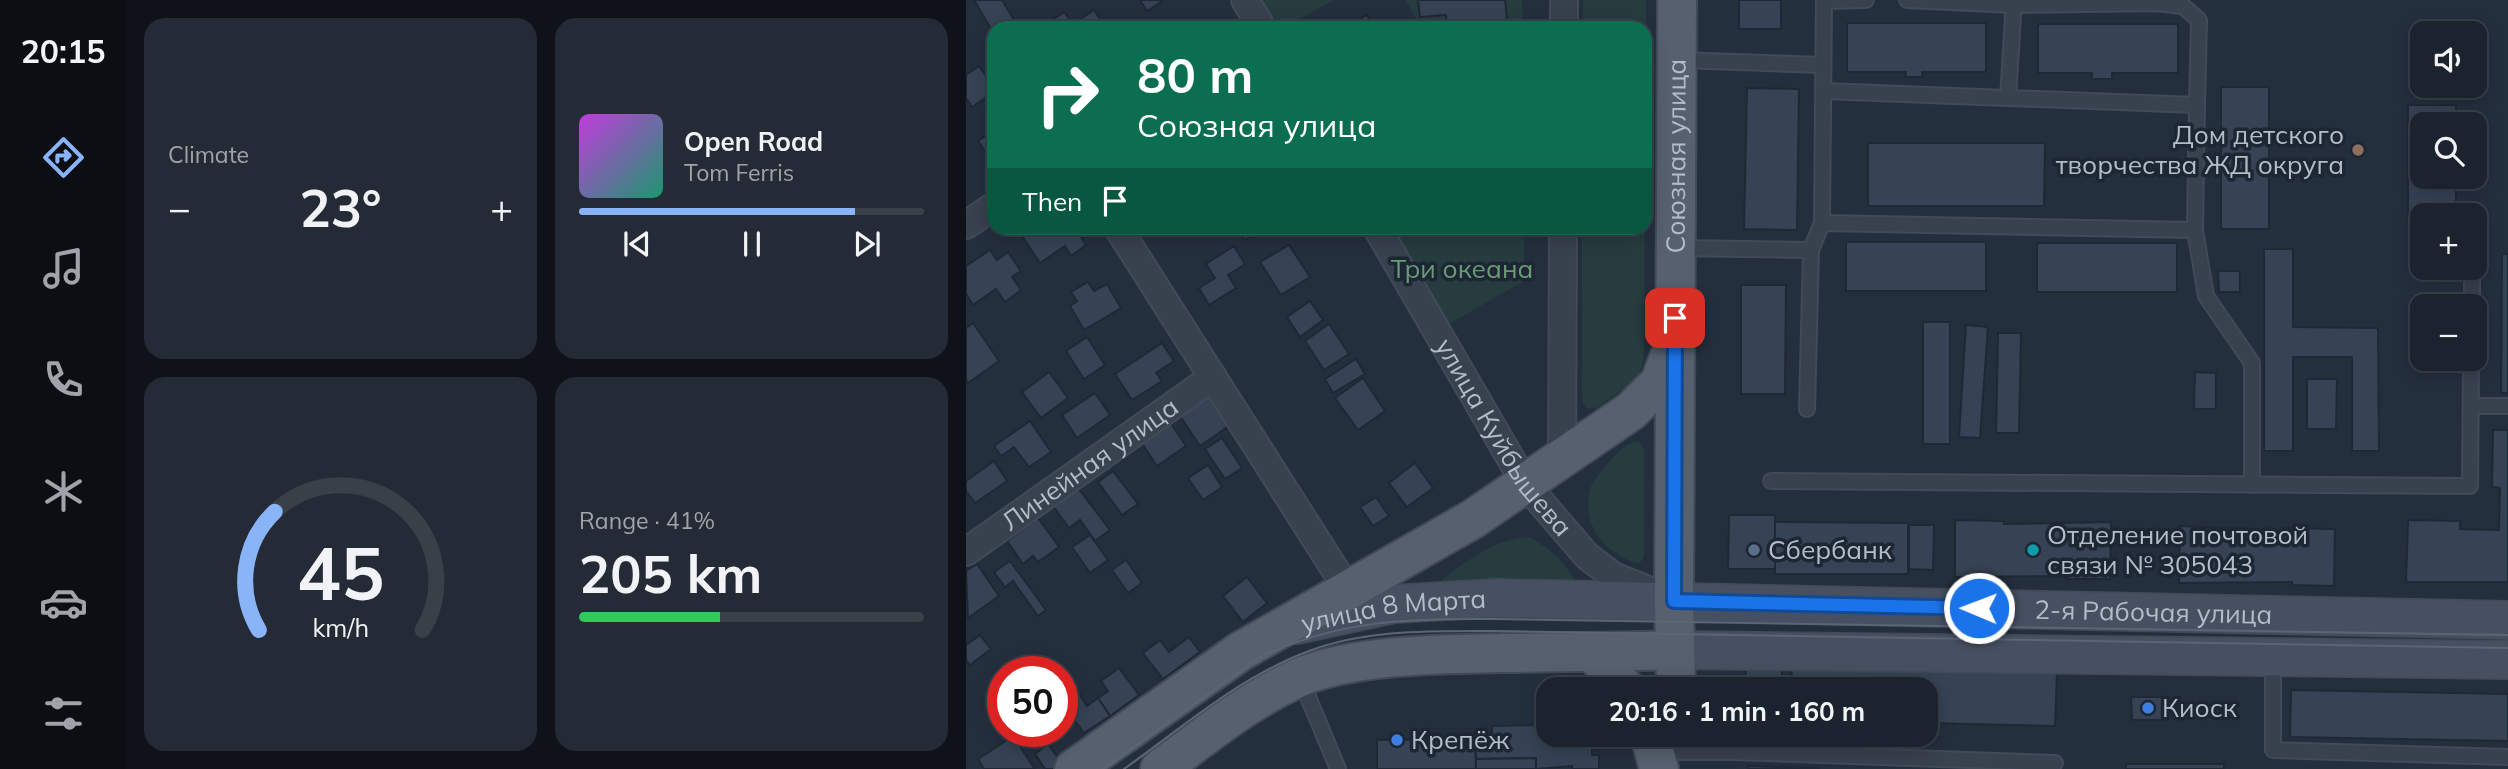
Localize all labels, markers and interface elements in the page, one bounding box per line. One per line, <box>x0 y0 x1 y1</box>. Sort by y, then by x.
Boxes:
map controls <box>2410 21 2487 371</box>
button: sound <box>2410 21 2487 98</box>
text: 20:15 <box>21 31 105 71</box>
text: 80 m <box>1137 44 1253 105</box>
icon: right <box>1022 49 1113 140</box>
street label: Союзная улица <box>1659 59 1693 253</box>
text: Союзная улица <box>1137 105 1376 145</box>
button: search <box>2410 112 2487 189</box>
place label: Дом детского творчества ЖД округа <box>2056 118 2344 181</box>
text: Open Road <box>684 125 823 158</box>
icon: directions <box>39 133 88 182</box>
text: Climate <box>168 140 249 169</box>
marker: Дом детского творчества ЖД округа <box>2350 142 2366 158</box>
text: Tom Ferris <box>684 158 794 187</box>
text: 23° <box>299 175 382 240</box>
icon: arrive <box>1096 182 1134 220</box>
text: − <box>168 184 191 232</box>
text: + <box>490 184 513 232</box>
text: Then <box>1022 185 1082 218</box>
button: + <box>2410 203 2487 280</box>
icon: previous <box>618 225 656 263</box>
icon: pause <box>733 225 771 263</box>
icon: next <box>848 225 886 263</box>
icon: music <box>39 244 88 293</box>
park label: Три океана <box>1391 252 1533 285</box>
pin <box>1645 288 1705 348</box>
button: − <box>2410 294 2487 371</box>
icon: arrive <box>1656 299 1694 337</box>
street label: улица Куйбышева <box>1429 332 1580 543</box>
icon: phone <box>39 355 88 404</box>
street label: Линейная улица <box>995 390 1185 538</box>
icon: climate <box>39 467 88 516</box>
text: Range · 41% <box>579 506 715 535</box>
place label: Отделение почтовой связи № 305043 <box>2047 518 2308 581</box>
text: 45 <box>297 527 384 618</box>
place label: Сбербанк <box>1768 533 1892 566</box>
text: 205 km <box>579 541 762 606</box>
marker: Сбербанк <box>1746 542 1762 558</box>
marker: Отделение почтовой связи № 305043 <box>2025 542 2041 558</box>
position arrow <box>1942 571 2016 645</box>
icon: car <box>39 578 88 627</box>
street label: улица 8 Марта <box>1298 582 1487 640</box>
street label: 2-я Рабочая улица <box>2034 593 2273 631</box>
text: km/h <box>312 612 369 643</box>
speed limit sign: 50 <box>987 656 1078 747</box>
icon: filters <box>39 689 88 738</box>
place label: Киоск <box>2162 691 2237 724</box>
text: 20:16 · 1 min · 160 m <box>1609 695 1865 728</box>
marker: Киоск <box>2140 700 2156 716</box>
place label: Крепёж <box>1411 723 1509 756</box>
marker: Крепёж <box>1389 732 1405 748</box>

